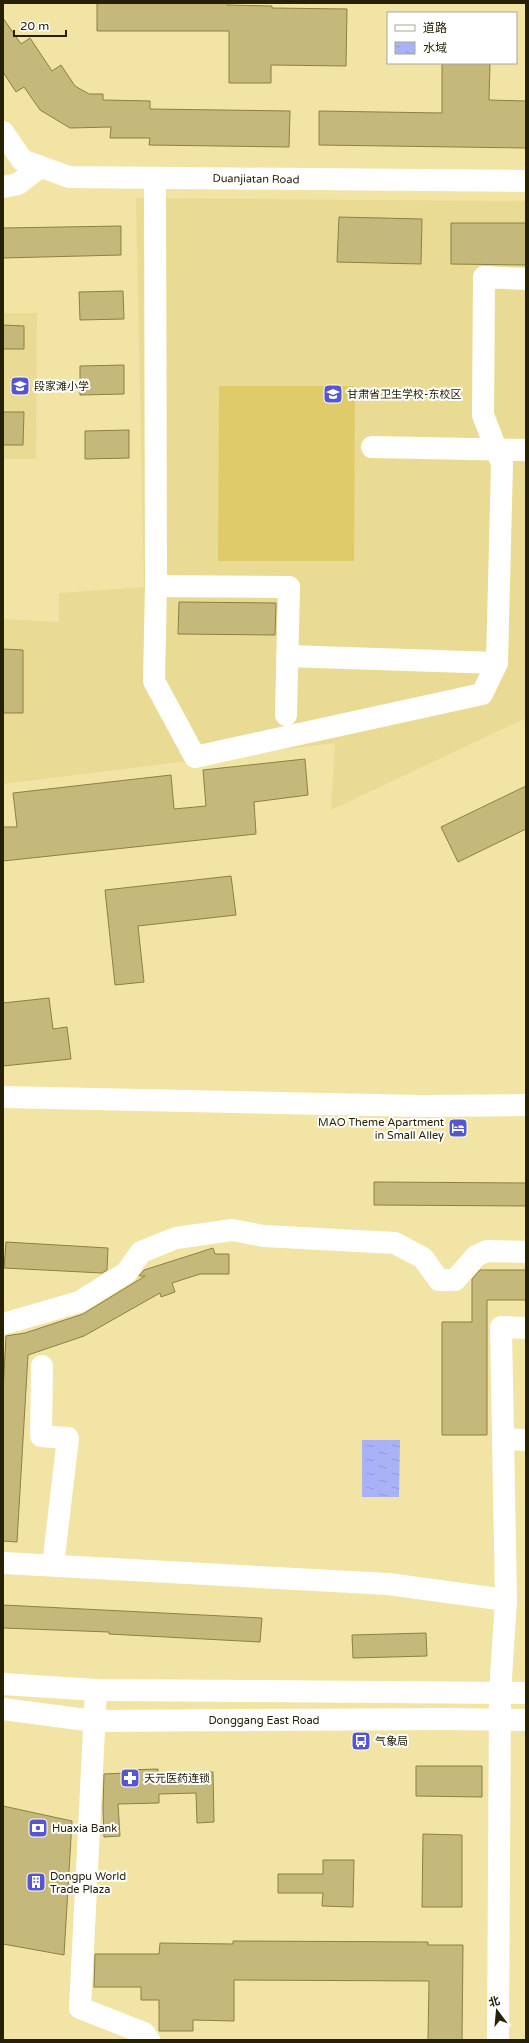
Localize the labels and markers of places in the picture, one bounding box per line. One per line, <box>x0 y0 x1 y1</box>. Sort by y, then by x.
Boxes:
school or university icon: 段家滩小学 <box>9 375 31 397</box>
place label: 段家滩小学 <box>34 380 89 393</box>
school or university icon: 甘肃省卫生学校-东校区 <box>322 383 344 405</box>
place label: 甘肃省卫生学校-东校区 <box>347 388 462 401</box>
place label: MAO Theme Apartment in Small Alley <box>318 1116 444 1142</box>
hotel icon: MAO Theme Apartment in Small Alley <box>447 1117 469 1139</box>
bus stop icon: 气象局 <box>350 1730 372 1752</box>
place label: 气象局 <box>375 1735 408 1748</box>
pharmacy icon: 天元医药连锁 <box>119 1767 141 1789</box>
place label: 天元医药连锁 <box>144 1772 210 1785</box>
bank icon: Huaxia Bank <box>27 1817 49 1839</box>
place label: Huaxia Bank <box>52 1822 117 1835</box>
place label: Dongpu World Trade Plaza <box>50 1870 126 1896</box>
building icon: Dongpu World Trade Plaza <box>25 1871 47 1893</box>

